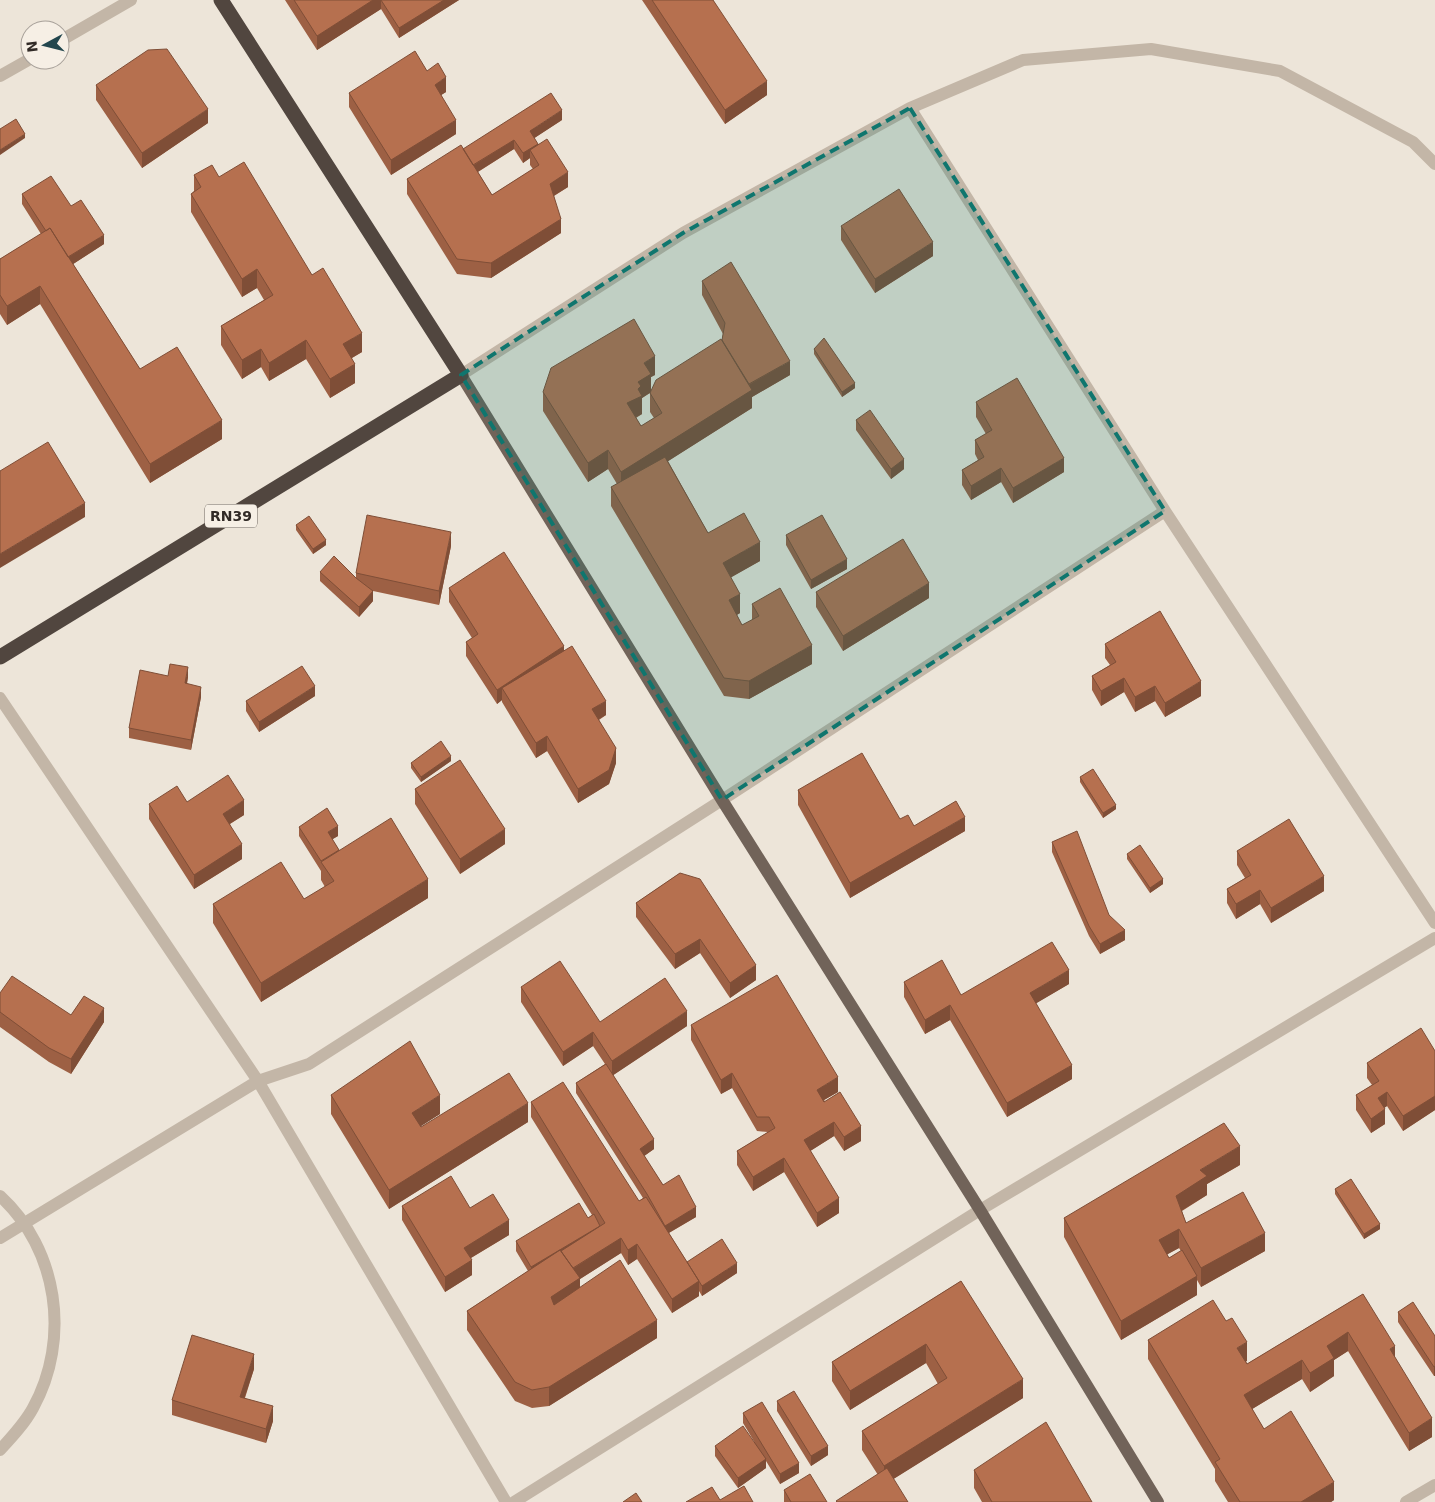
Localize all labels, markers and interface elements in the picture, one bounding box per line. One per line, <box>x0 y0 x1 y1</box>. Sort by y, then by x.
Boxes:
north arrow <box>20 20 70 70</box>
text: N <box>23 40 41 53</box>
road number: RN39 <box>205 504 257 528</box>

